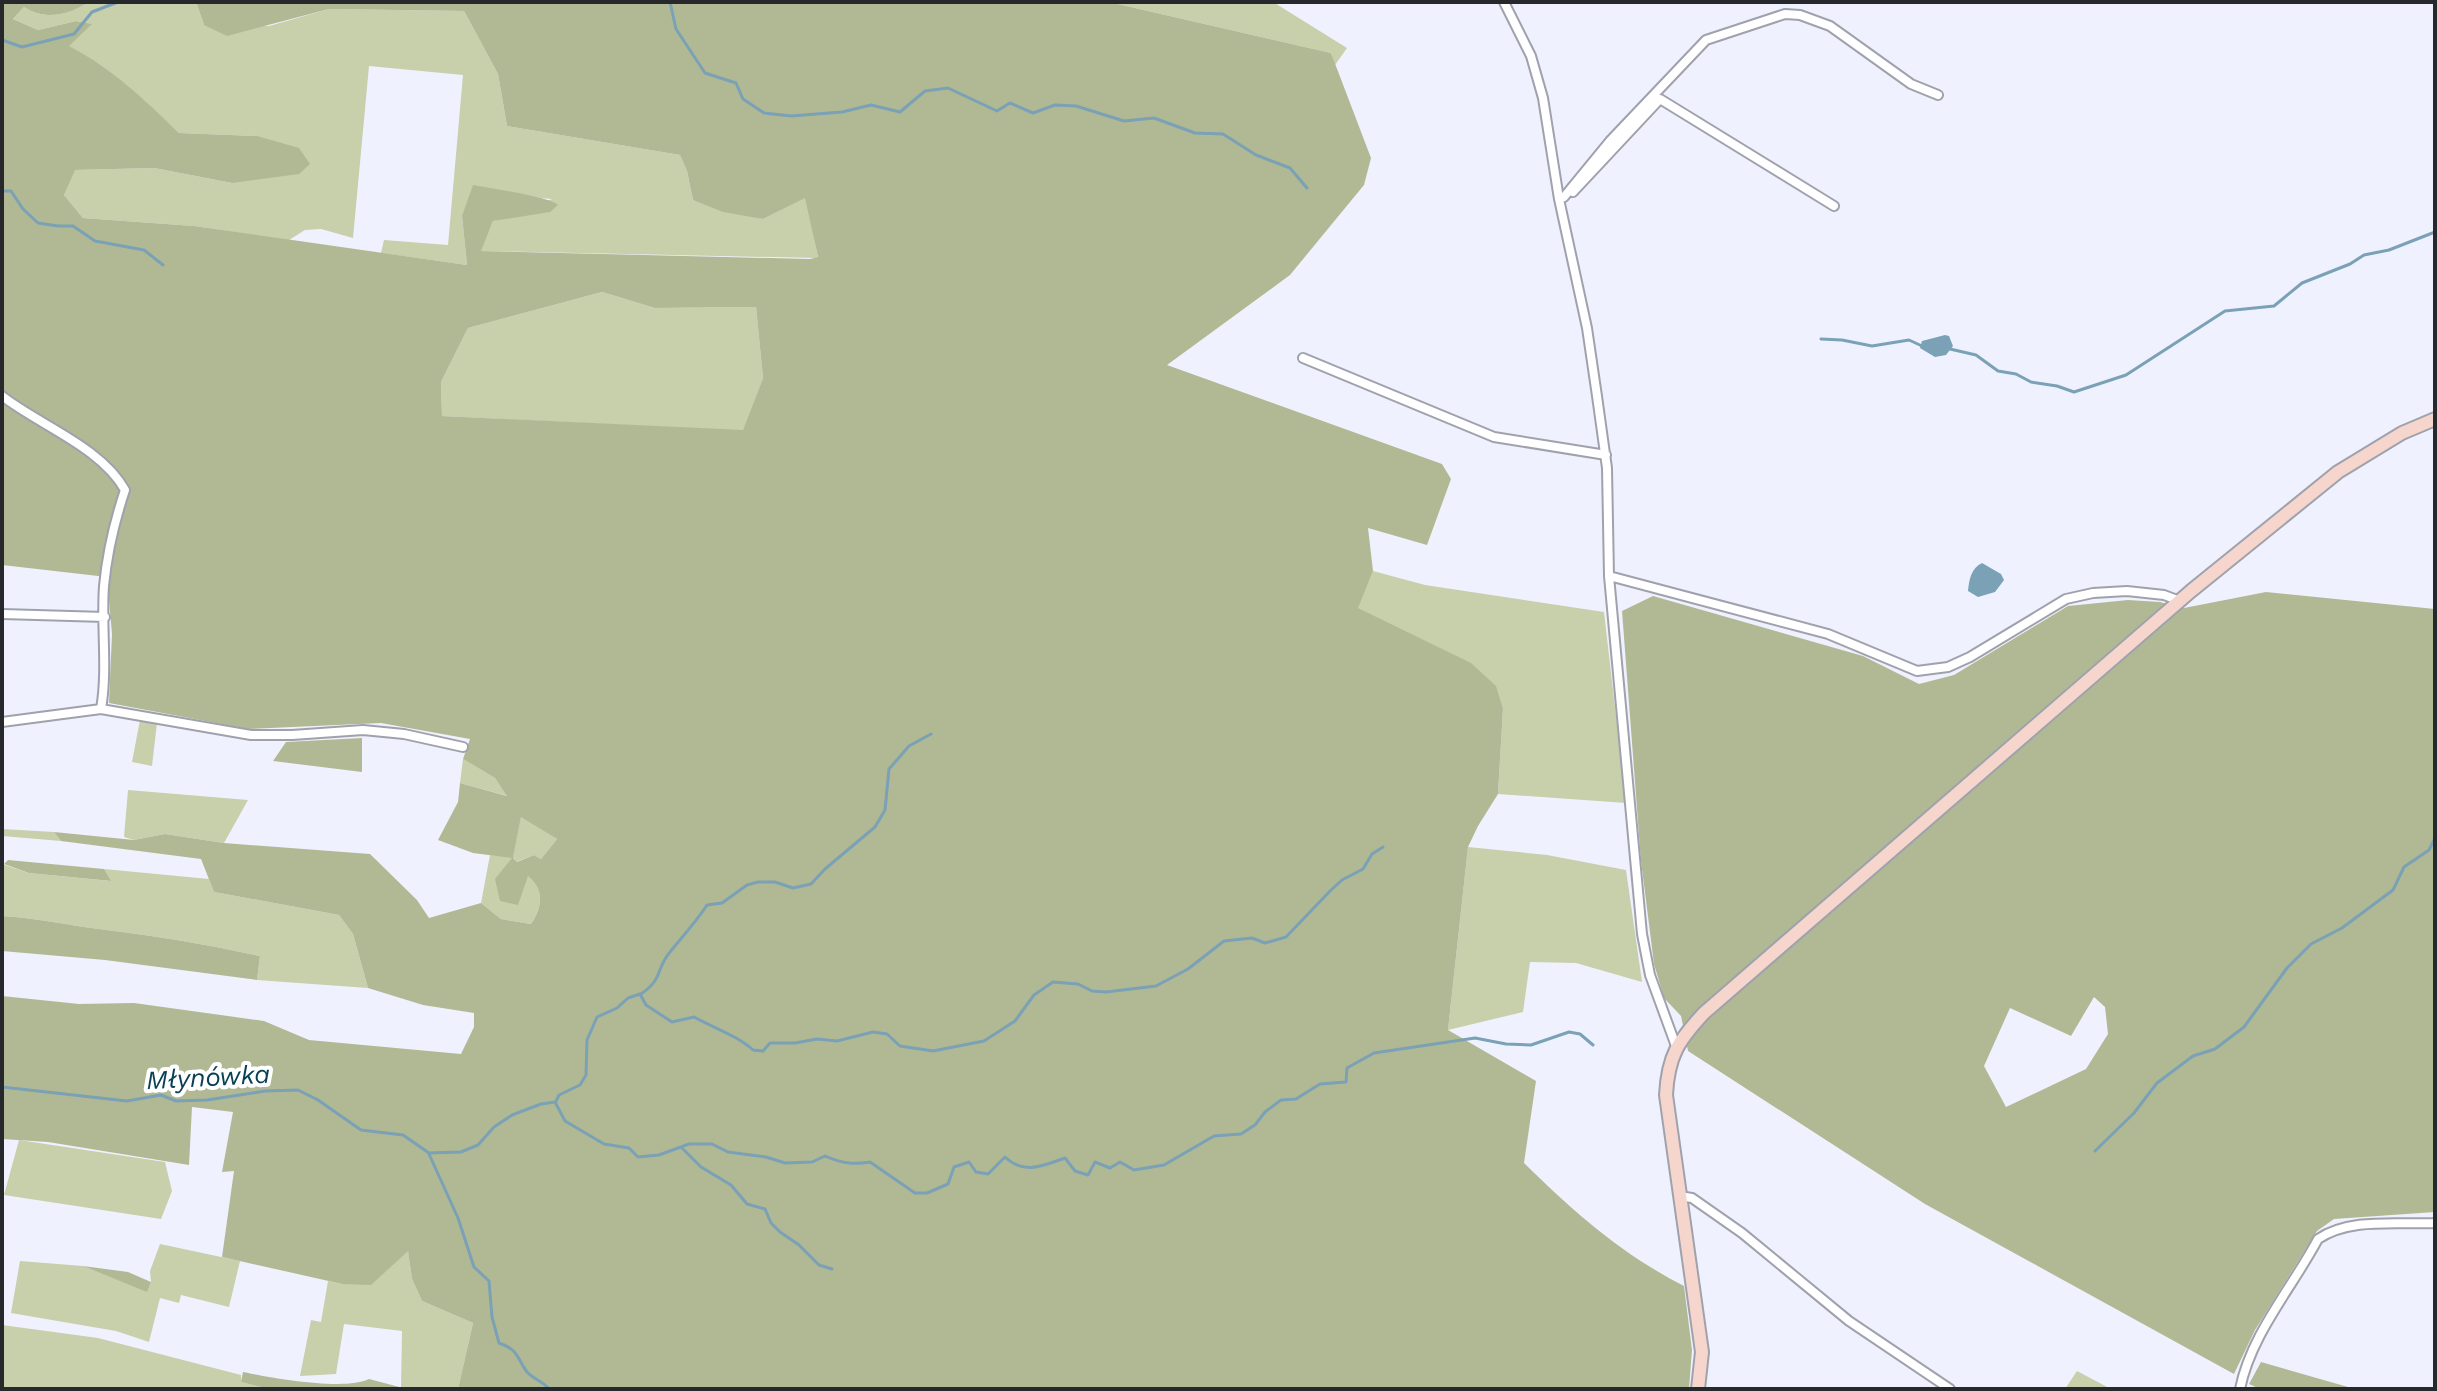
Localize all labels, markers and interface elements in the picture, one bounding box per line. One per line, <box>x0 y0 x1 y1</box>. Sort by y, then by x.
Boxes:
water label: Młynówka <box>145 1059 271 1095</box>

